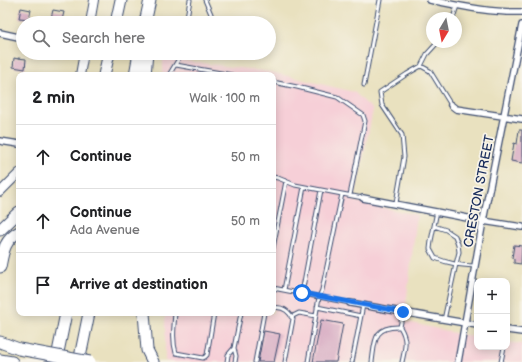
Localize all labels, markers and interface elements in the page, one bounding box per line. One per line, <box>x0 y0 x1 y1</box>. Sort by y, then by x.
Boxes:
north arrow <box>426 12 462 48</box>
search box <box>16 16 276 60</box>
icon: search <box>30 27 52 49</box>
text: Search here <box>62 29 145 48</box>
text: 2 min <box>32 88 75 108</box>
text: Walk · 100 m <box>189 90 260 106</box>
street label: CRESTON STREET <box>460 133 498 249</box>
icon: ahead <box>32 146 54 168</box>
text: Continue <box>70 147 132 166</box>
text: 50 m <box>231 149 260 165</box>
text: Continue <box>70 203 132 222</box>
icon: ahead <box>32 210 54 232</box>
text: 50 m <box>231 213 260 229</box>
text: Ada Avenue <box>70 222 140 238</box>
icon: arrive <box>32 274 54 296</box>
text: Arrive at destination <box>70 275 208 294</box>
map controls <box>474 278 510 350</box>
button: + <box>474 278 510 314</box>
route start <box>293 284 311 302</box>
route end <box>394 303 412 321</box>
button: − <box>474 314 510 350</box>

